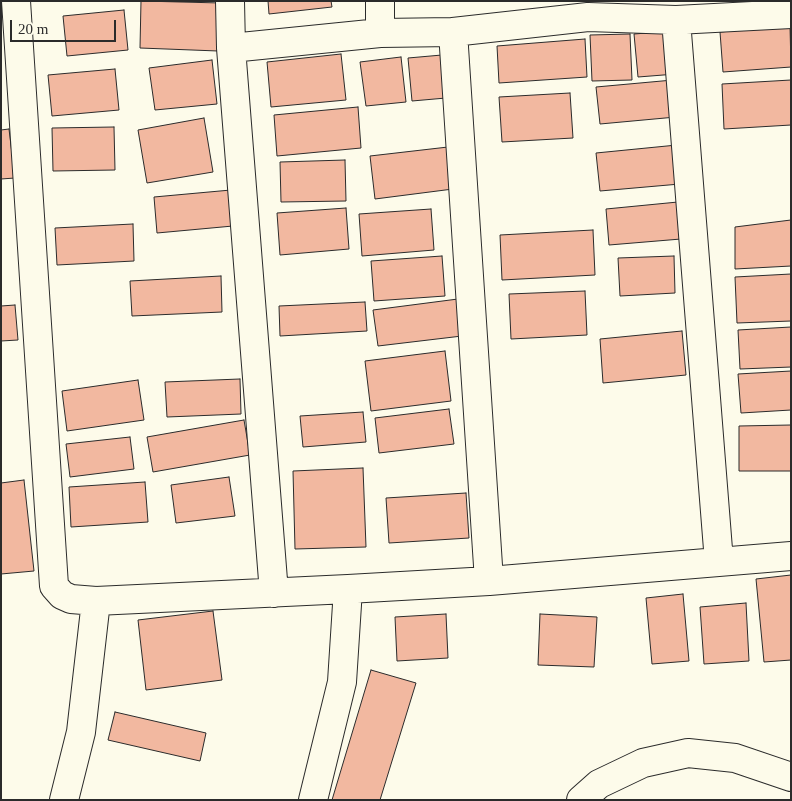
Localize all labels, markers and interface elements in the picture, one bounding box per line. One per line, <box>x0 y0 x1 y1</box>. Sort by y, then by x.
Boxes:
scale bar <box>12 10 119 42</box>
text: 20 m <box>18 21 48 37</box>

